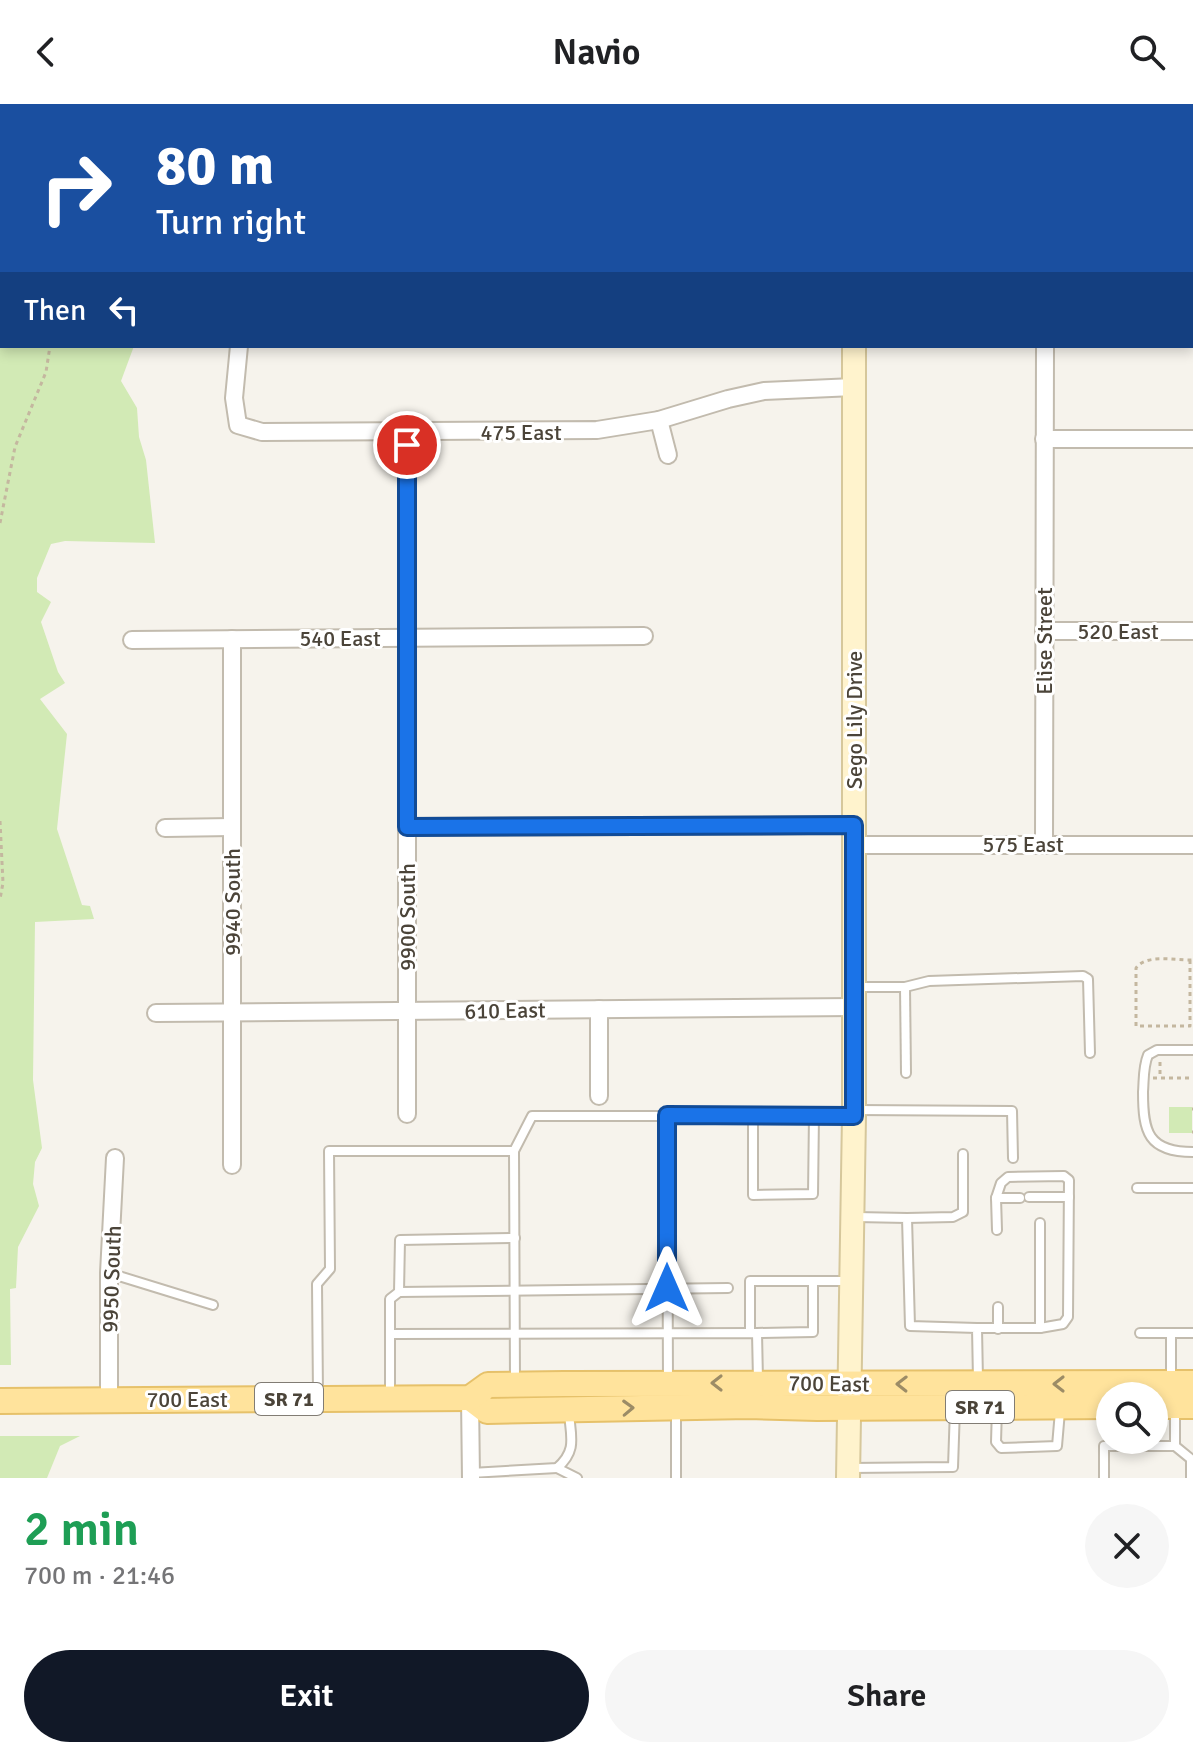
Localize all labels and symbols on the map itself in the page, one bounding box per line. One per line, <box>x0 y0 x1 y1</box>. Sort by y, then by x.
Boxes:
pin <box>373 411 441 479</box>
street label: 475 East <box>480 419 562 446</box>
street label: Elise Street <box>1031 587 1058 695</box>
street label: 520 East <box>1077 618 1159 645</box>
street label: 540 East <box>299 625 381 652</box>
street label: Sego Lily Drive <box>841 651 868 789</box>
street label: 575 East <box>982 831 1064 858</box>
street label: 9940 South <box>219 848 246 956</box>
street label: 9900 South <box>394 863 421 971</box>
street label: 610 East <box>464 996 546 1025</box>
street label: 9950 South <box>96 1225 127 1333</box>
position arrow <box>625 1246 709 1330</box>
street label: 700 East <box>788 1369 870 1398</box>
one-way arrow <box>710 1374 723 1392</box>
one-way arrow <box>895 1375 908 1393</box>
one-way arrow <box>1052 1375 1065 1393</box>
road number: SR 71 <box>255 1383 323 1415</box>
street label: 700 East <box>146 1386 228 1413</box>
road number: SR 71 <box>946 1391 1014 1423</box>
one-way arrow <box>622 1400 635 1417</box>

